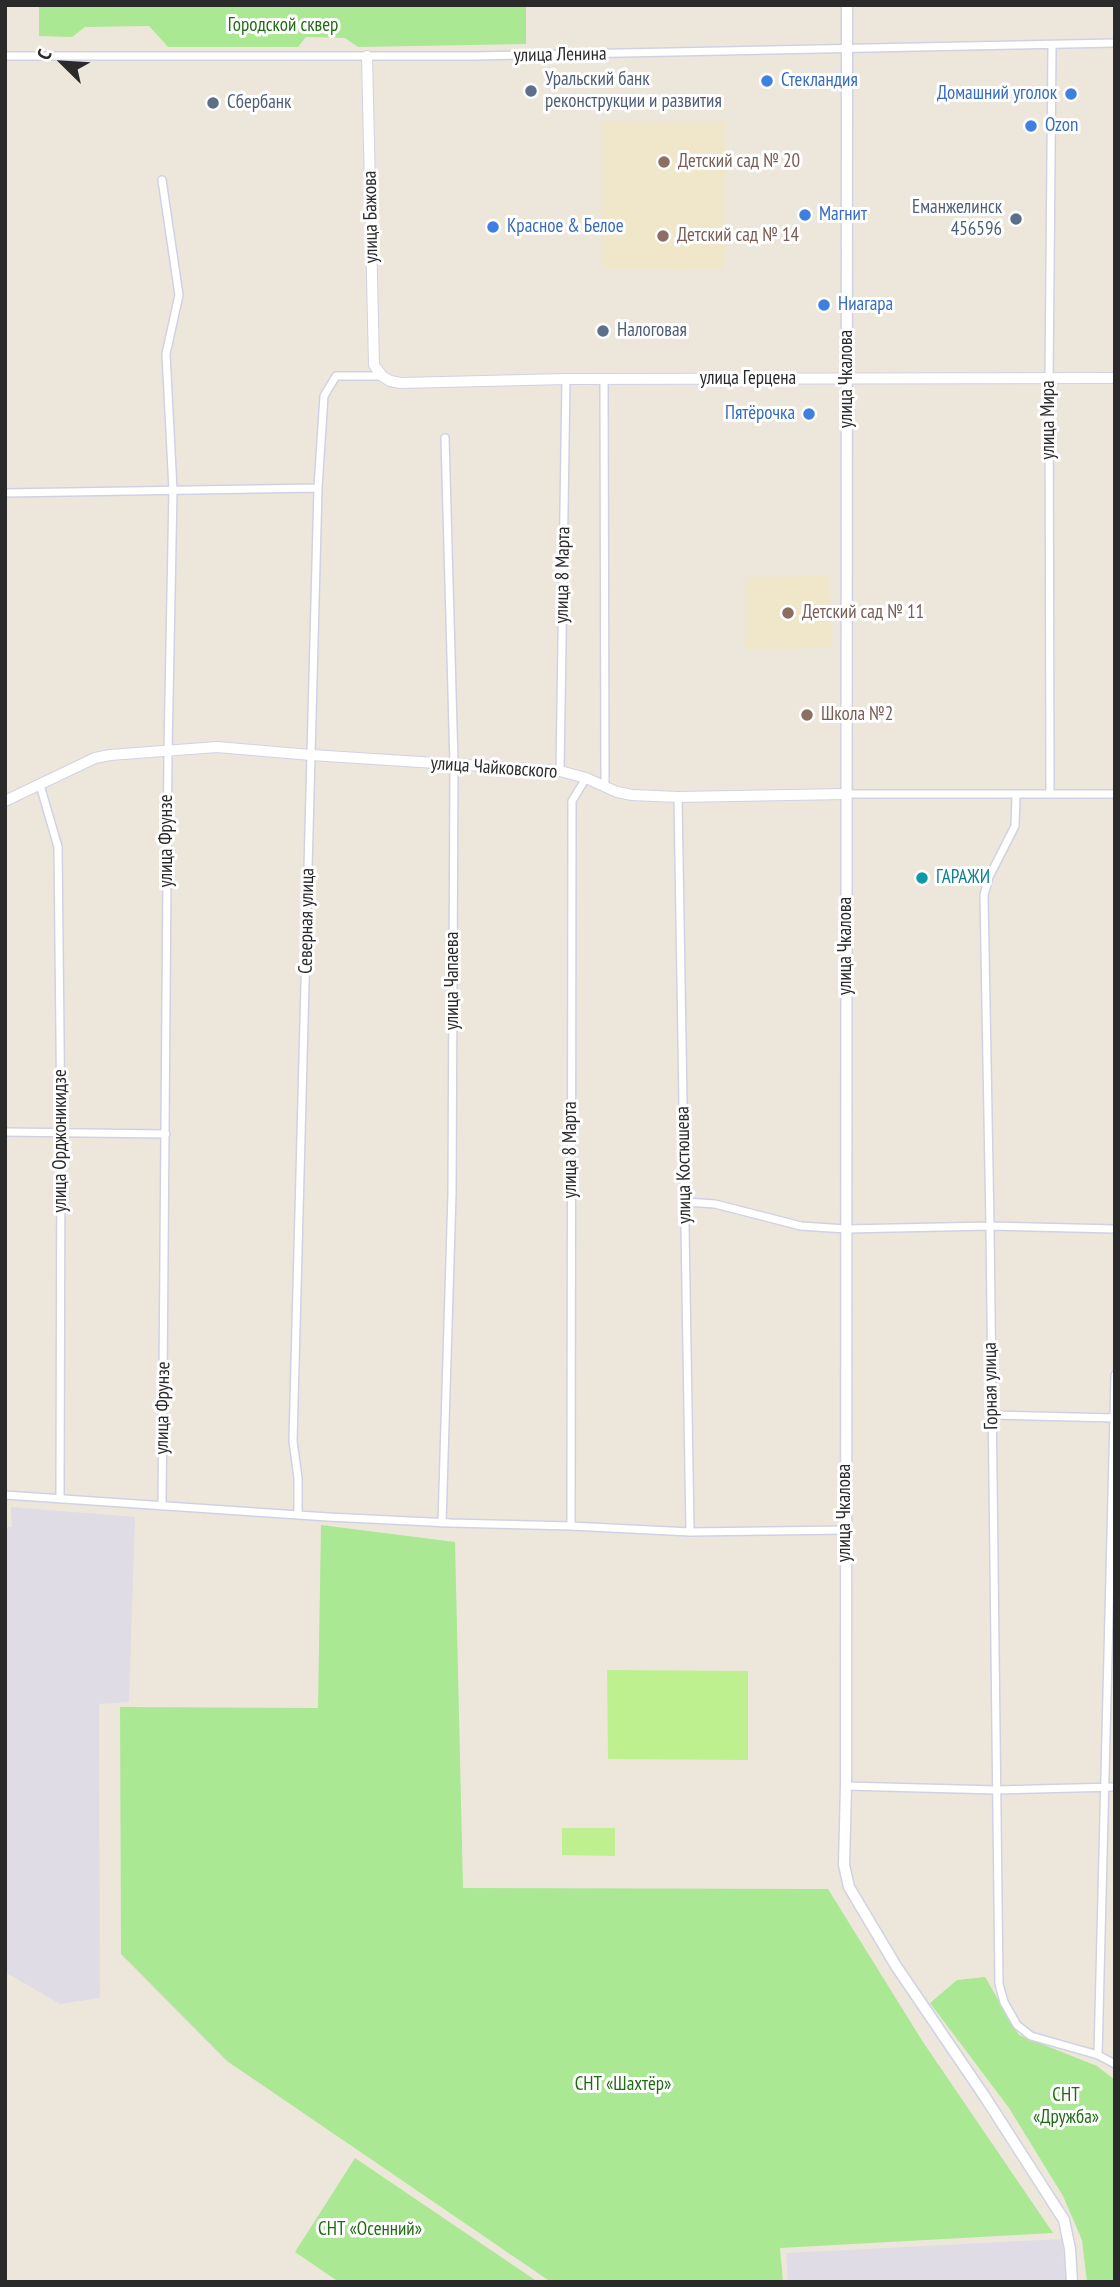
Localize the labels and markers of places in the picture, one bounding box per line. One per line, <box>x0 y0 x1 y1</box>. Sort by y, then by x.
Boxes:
place label: Уральский банк реконструкции и развития <box>545 69 722 113</box>
place label: Стекландия <box>781 70 858 92</box>
marker: Стекландия <box>759 73 775 89</box>
marker: Уральский банк реконструкции и развития <box>523 83 539 99</box>
place label: Домашний уголок <box>937 83 1057 105</box>
marker: Домашний уголок <box>1063 86 1079 102</box>
place label: Сбербанк <box>227 92 291 114</box>
marker: Сбербанк <box>205 95 221 111</box>
place label: Ozon <box>1045 115 1078 137</box>
marker: Ozon <box>1023 118 1039 134</box>
place label: Детский сад № 20 <box>678 151 800 173</box>
marker: Детский сад № 20 <box>656 154 672 170</box>
place label: Еманжелинск 456596 <box>912 197 1002 241</box>
place label: Магнит <box>819 204 867 226</box>
marker: Магнит <box>797 207 813 223</box>
marker: Еманжелинск 456596 <box>1008 211 1024 227</box>
place label: Красное & Белое <box>507 216 624 238</box>
marker: Красное & Белое <box>485 219 501 235</box>
place label: Детский сад № 14 <box>677 225 799 247</box>
marker: Детский сад № 14 <box>655 228 671 244</box>
place label: Ниагара <box>838 294 893 316</box>
marker: Ниагара <box>816 297 832 313</box>
place label: Налоговая <box>617 320 687 342</box>
marker: Налоговая <box>595 323 611 339</box>
place label: Пятёрочка <box>725 403 795 425</box>
marker: Пятёрочка <box>801 406 817 422</box>
place label: Детский сад № 11 <box>802 602 924 624</box>
marker: Детский сад № 11 <box>780 605 796 621</box>
place label: Школа №2 <box>821 704 893 726</box>
marker: Школа №2 <box>799 707 815 723</box>
place label: ГАРАЖИ <box>936 867 990 889</box>
marker: ГАРАЖИ <box>914 870 930 886</box>

